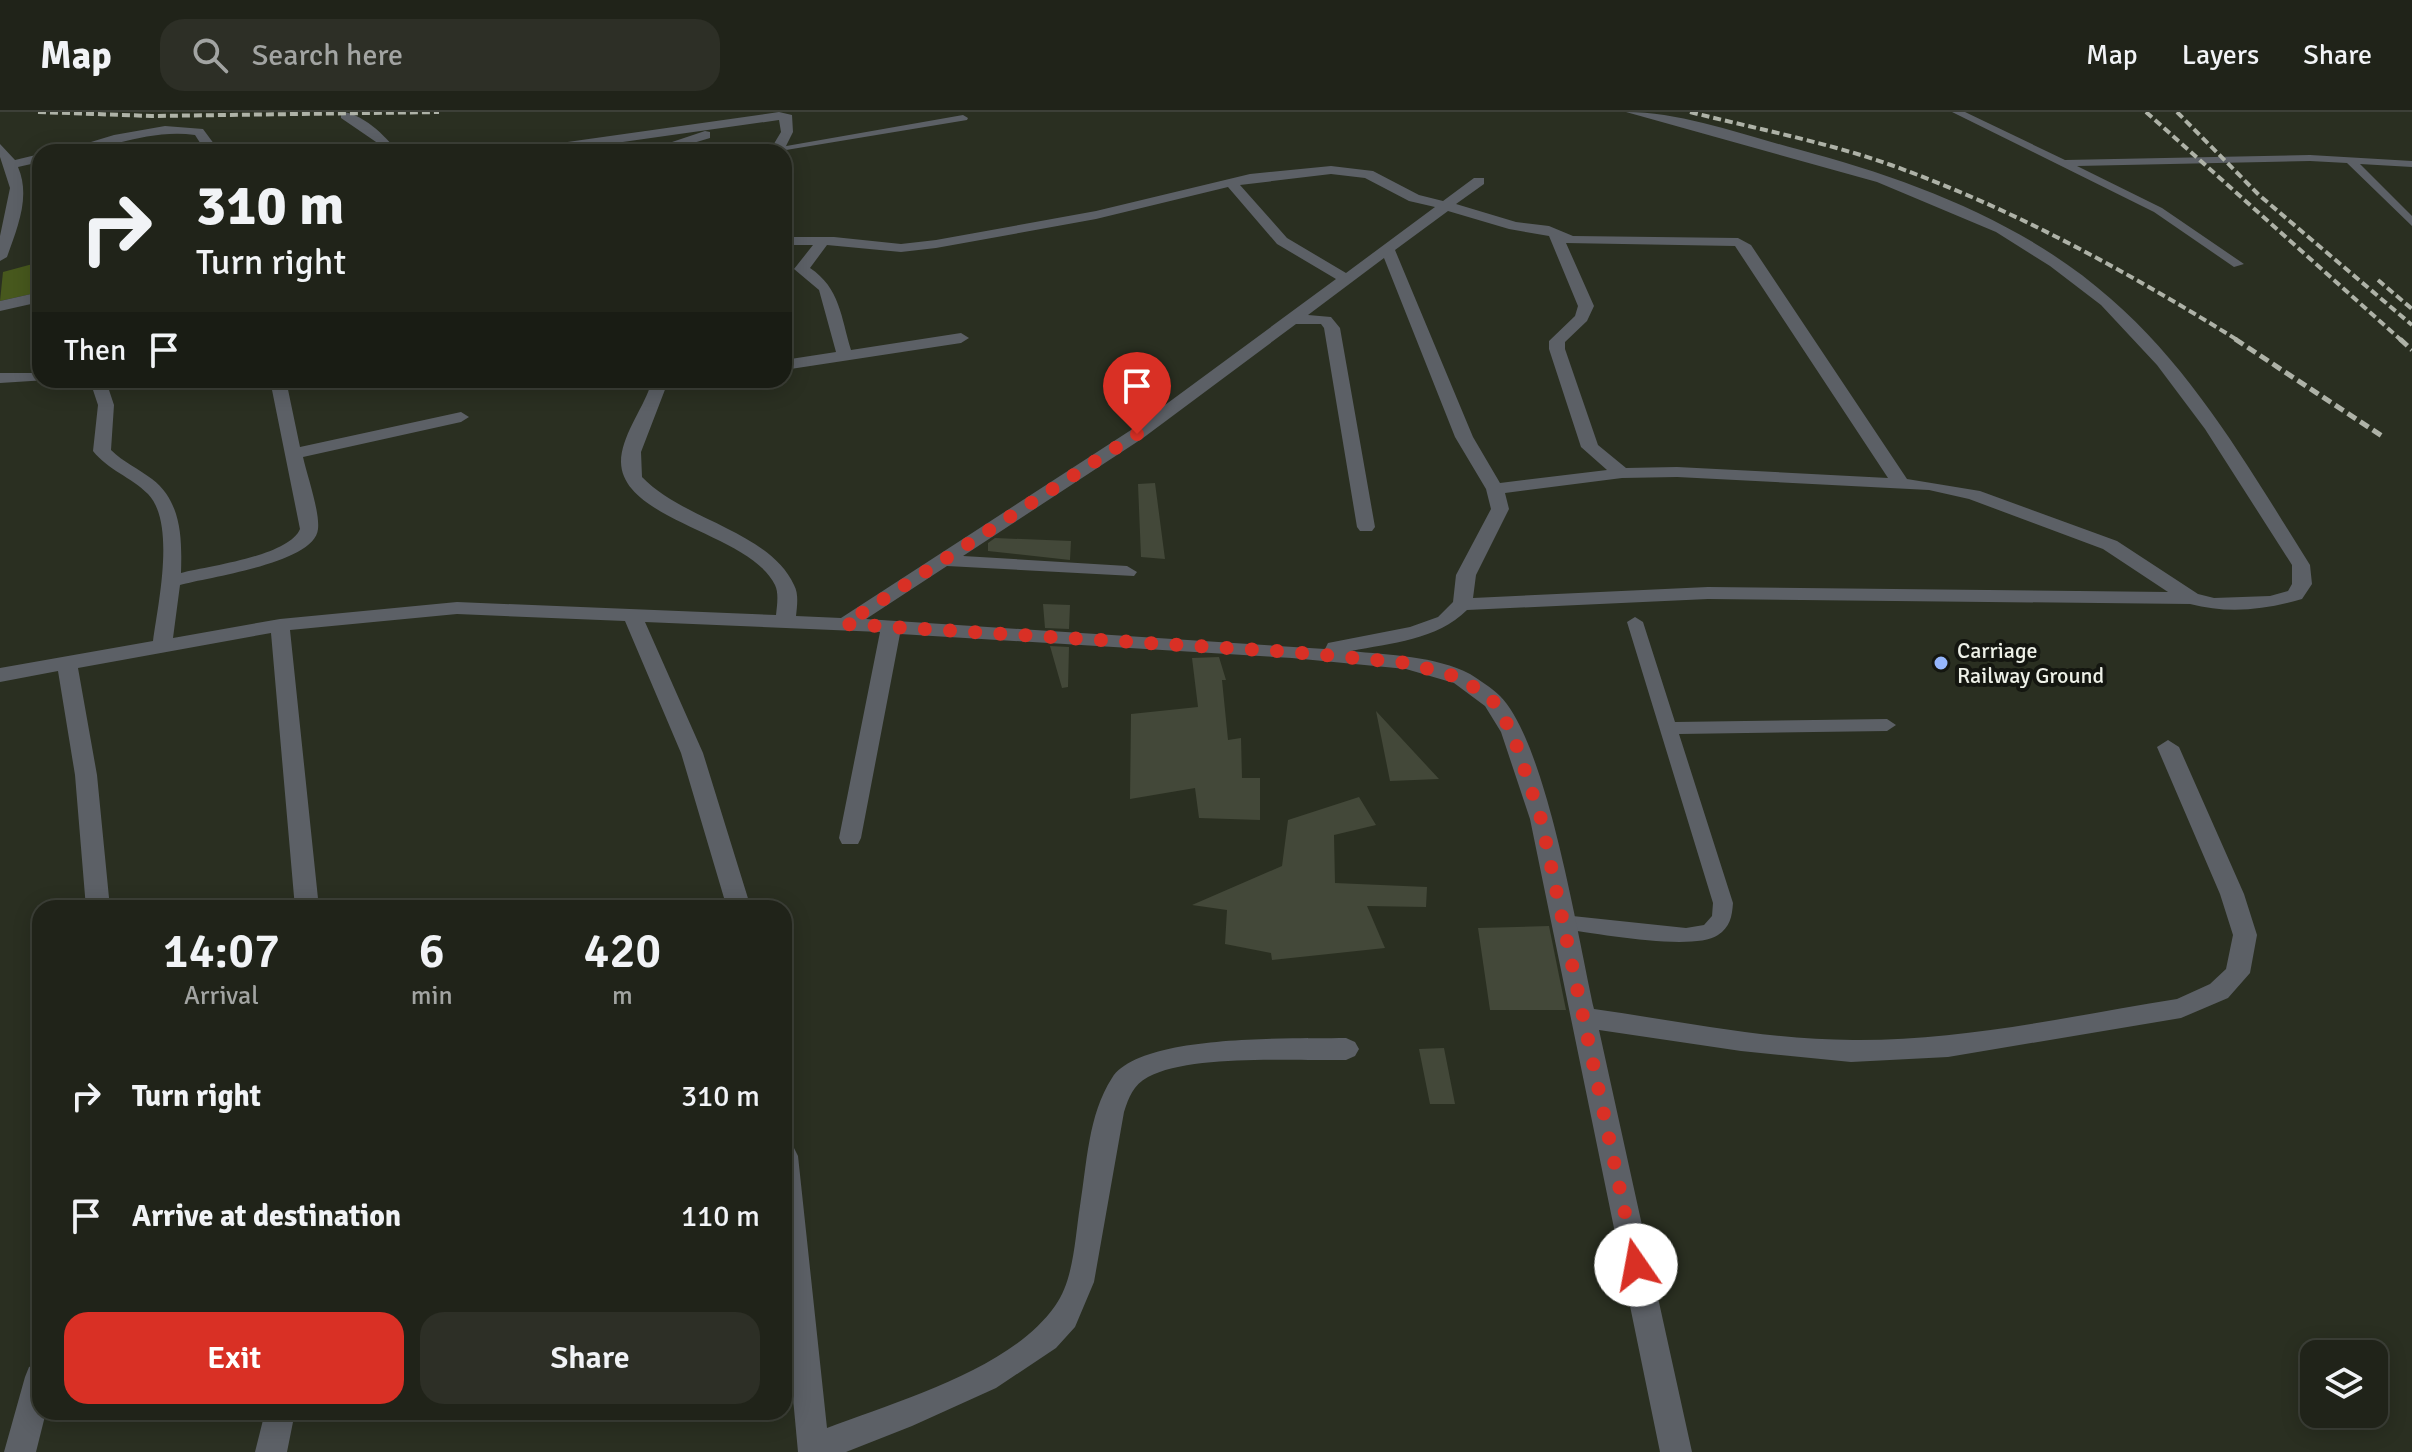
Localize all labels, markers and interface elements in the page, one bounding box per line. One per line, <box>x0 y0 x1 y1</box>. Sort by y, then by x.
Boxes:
search box <box>160 19 720 91</box>
text: Map <box>40 32 112 79</box>
icon: search <box>188 33 232 77</box>
text: Search here <box>252 37 403 74</box>
text: Map <box>2086 38 2138 72</box>
text: Layers <box>2182 38 2259 72</box>
text: Share <box>2303 38 2372 72</box>
text: 310 m <box>196 171 344 240</box>
icon: right <box>64 176 168 280</box>
text: Turn right <box>196 240 346 285</box>
icon: arrive <box>142 328 186 372</box>
text: Then <box>64 332 126 369</box>
pin <box>1103 352 1171 434</box>
icon: arrive <box>1115 364 1159 408</box>
place label: Carriage Railway Ground <box>1957 637 2104 689</box>
marker: Carriage Railway Ground <box>1932 654 1950 672</box>
text: 14:07 <box>163 922 280 981</box>
text: 6 <box>419 922 445 981</box>
text: 420 <box>583 922 661 981</box>
text: Arrival <box>184 980 259 1012</box>
text: min <box>411 980 453 1012</box>
text: m <box>612 980 633 1012</box>
icon: right <box>64 1074 108 1118</box>
text: Turn right <box>132 1078 261 1115</box>
text: 310 m <box>681 1078 760 1115</box>
icon: arrive <box>64 1194 108 1238</box>
text: Arrive at destination <box>132 1198 401 1235</box>
text: 110 m <box>681 1198 760 1235</box>
position arrow <box>1594 1223 1678 1307</box>
button: Exit <box>64 1312 404 1404</box>
button: Share <box>420 1312 760 1404</box>
map controls <box>2300 1340 2388 1428</box>
button: layers <box>2300 1340 2388 1428</box>

